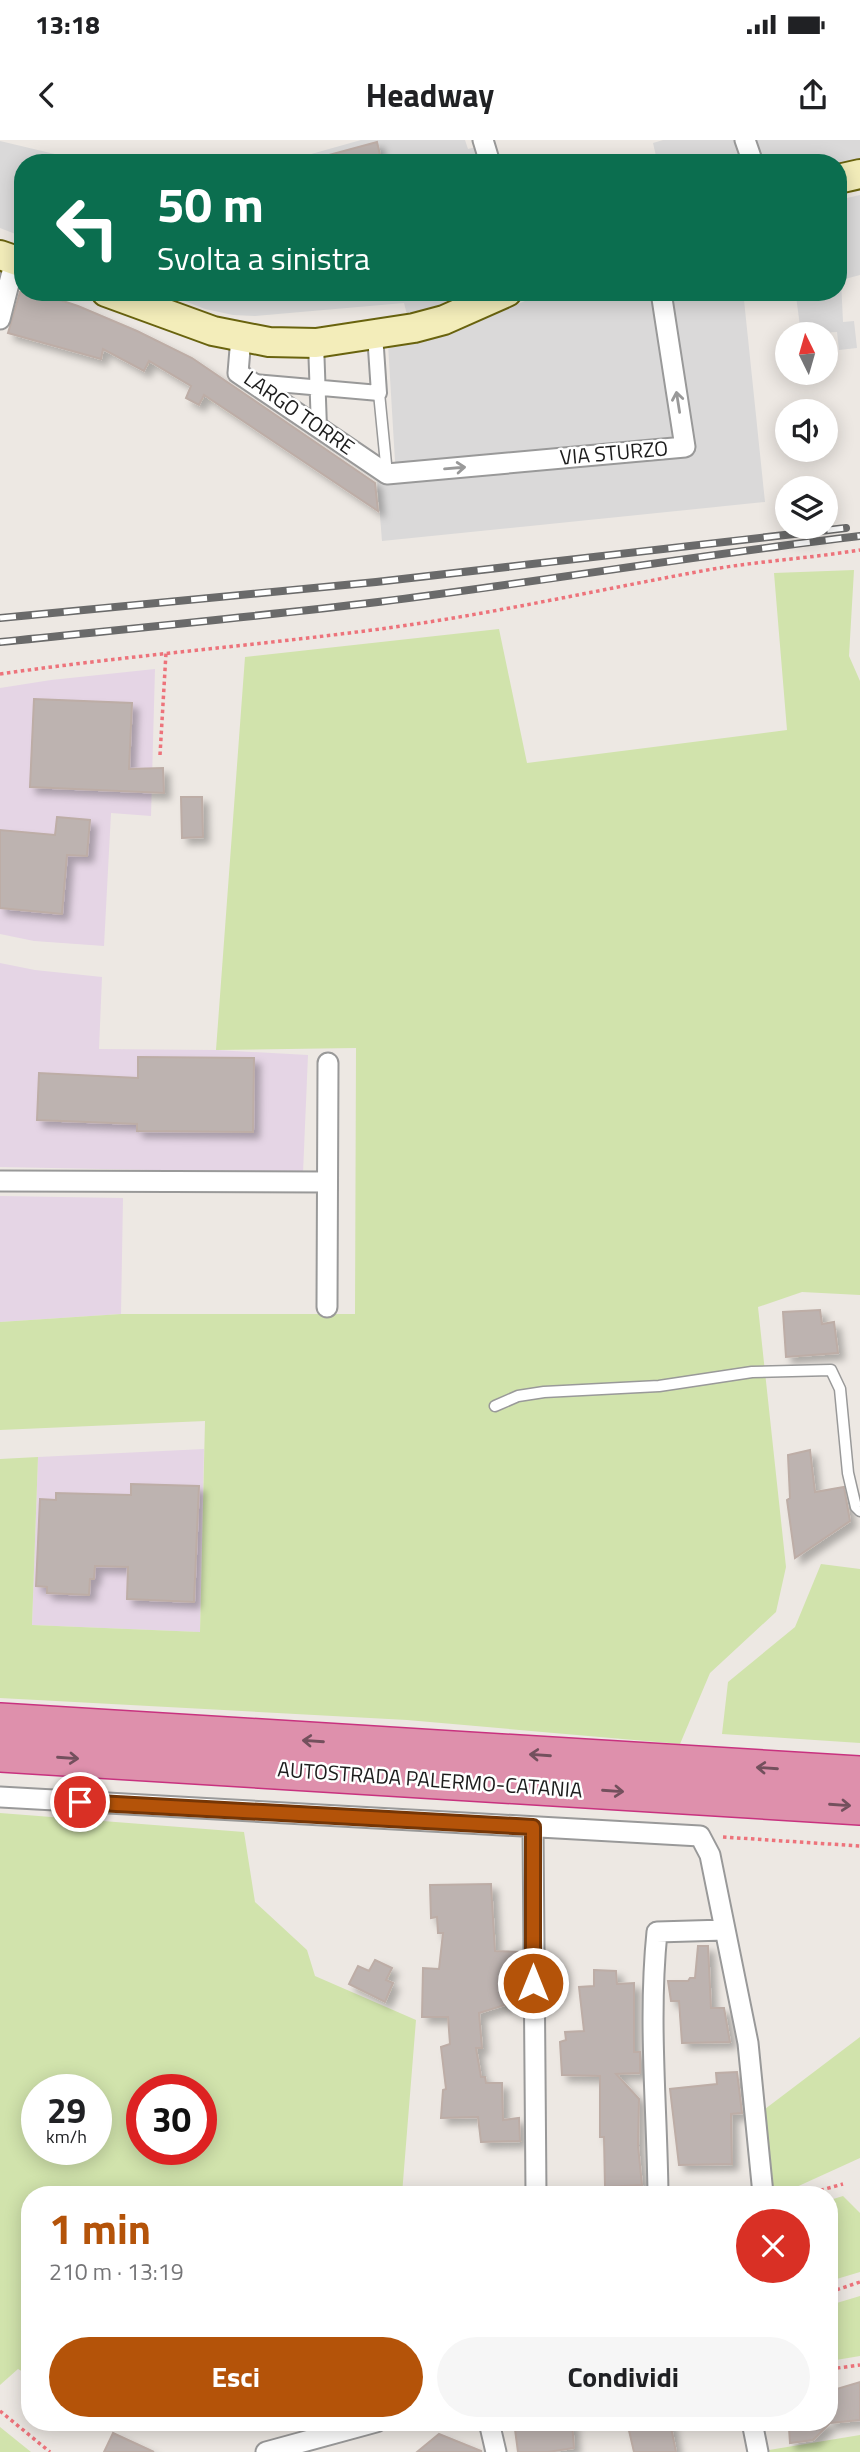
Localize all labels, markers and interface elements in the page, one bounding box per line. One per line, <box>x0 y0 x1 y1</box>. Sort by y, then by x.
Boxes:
text: 13:18 <box>35 5 100 44</box>
text: Headway <box>366 71 494 119</box>
icon: back <box>28 76 66 114</box>
icon: share <box>794 76 832 114</box>
text: 50 m <box>157 166 264 241</box>
icon: left <box>42 182 133 273</box>
text: Svolta a sinistra <box>157 234 370 282</box>
north arrow <box>775 322 838 385</box>
map controls <box>775 322 838 539</box>
street label: LARGO TORRE <box>238 362 362 462</box>
one-way arrow <box>671 391 684 414</box>
button: sound <box>775 399 838 462</box>
street label: VIA STURZO <box>559 431 669 473</box>
one-way arrow <box>443 461 466 474</box>
button: layers <box>775 476 838 539</box>
one-way arrow <box>302 1734 325 1747</box>
one-way arrow <box>529 1748 552 1761</box>
one-way arrow <box>56 1752 79 1765</box>
street label: AUTOSTRADA PALERMO-CATANIA <box>277 1752 584 1806</box>
one-way arrow <box>756 1762 779 1775</box>
pin <box>50 1772 110 1832</box>
icon: arrive <box>61 1783 99 1821</box>
one-way arrow <box>601 1785 624 1798</box>
one-way arrow <box>828 1799 851 1812</box>
position arrow <box>496 1946 570 2020</box>
speed limit sign: 30 <box>126 2074 217 2165</box>
text: 29 <box>47 2083 86 2137</box>
text: km/h <box>46 2123 87 2150</box>
text: 1 min <box>49 2196 151 2260</box>
button: close <box>736 2209 810 2283</box>
text: 210 m · 13:19 <box>49 2254 184 2289</box>
button: Esci <box>49 2337 423 2417</box>
button: Condividi <box>437 2337 810 2417</box>

